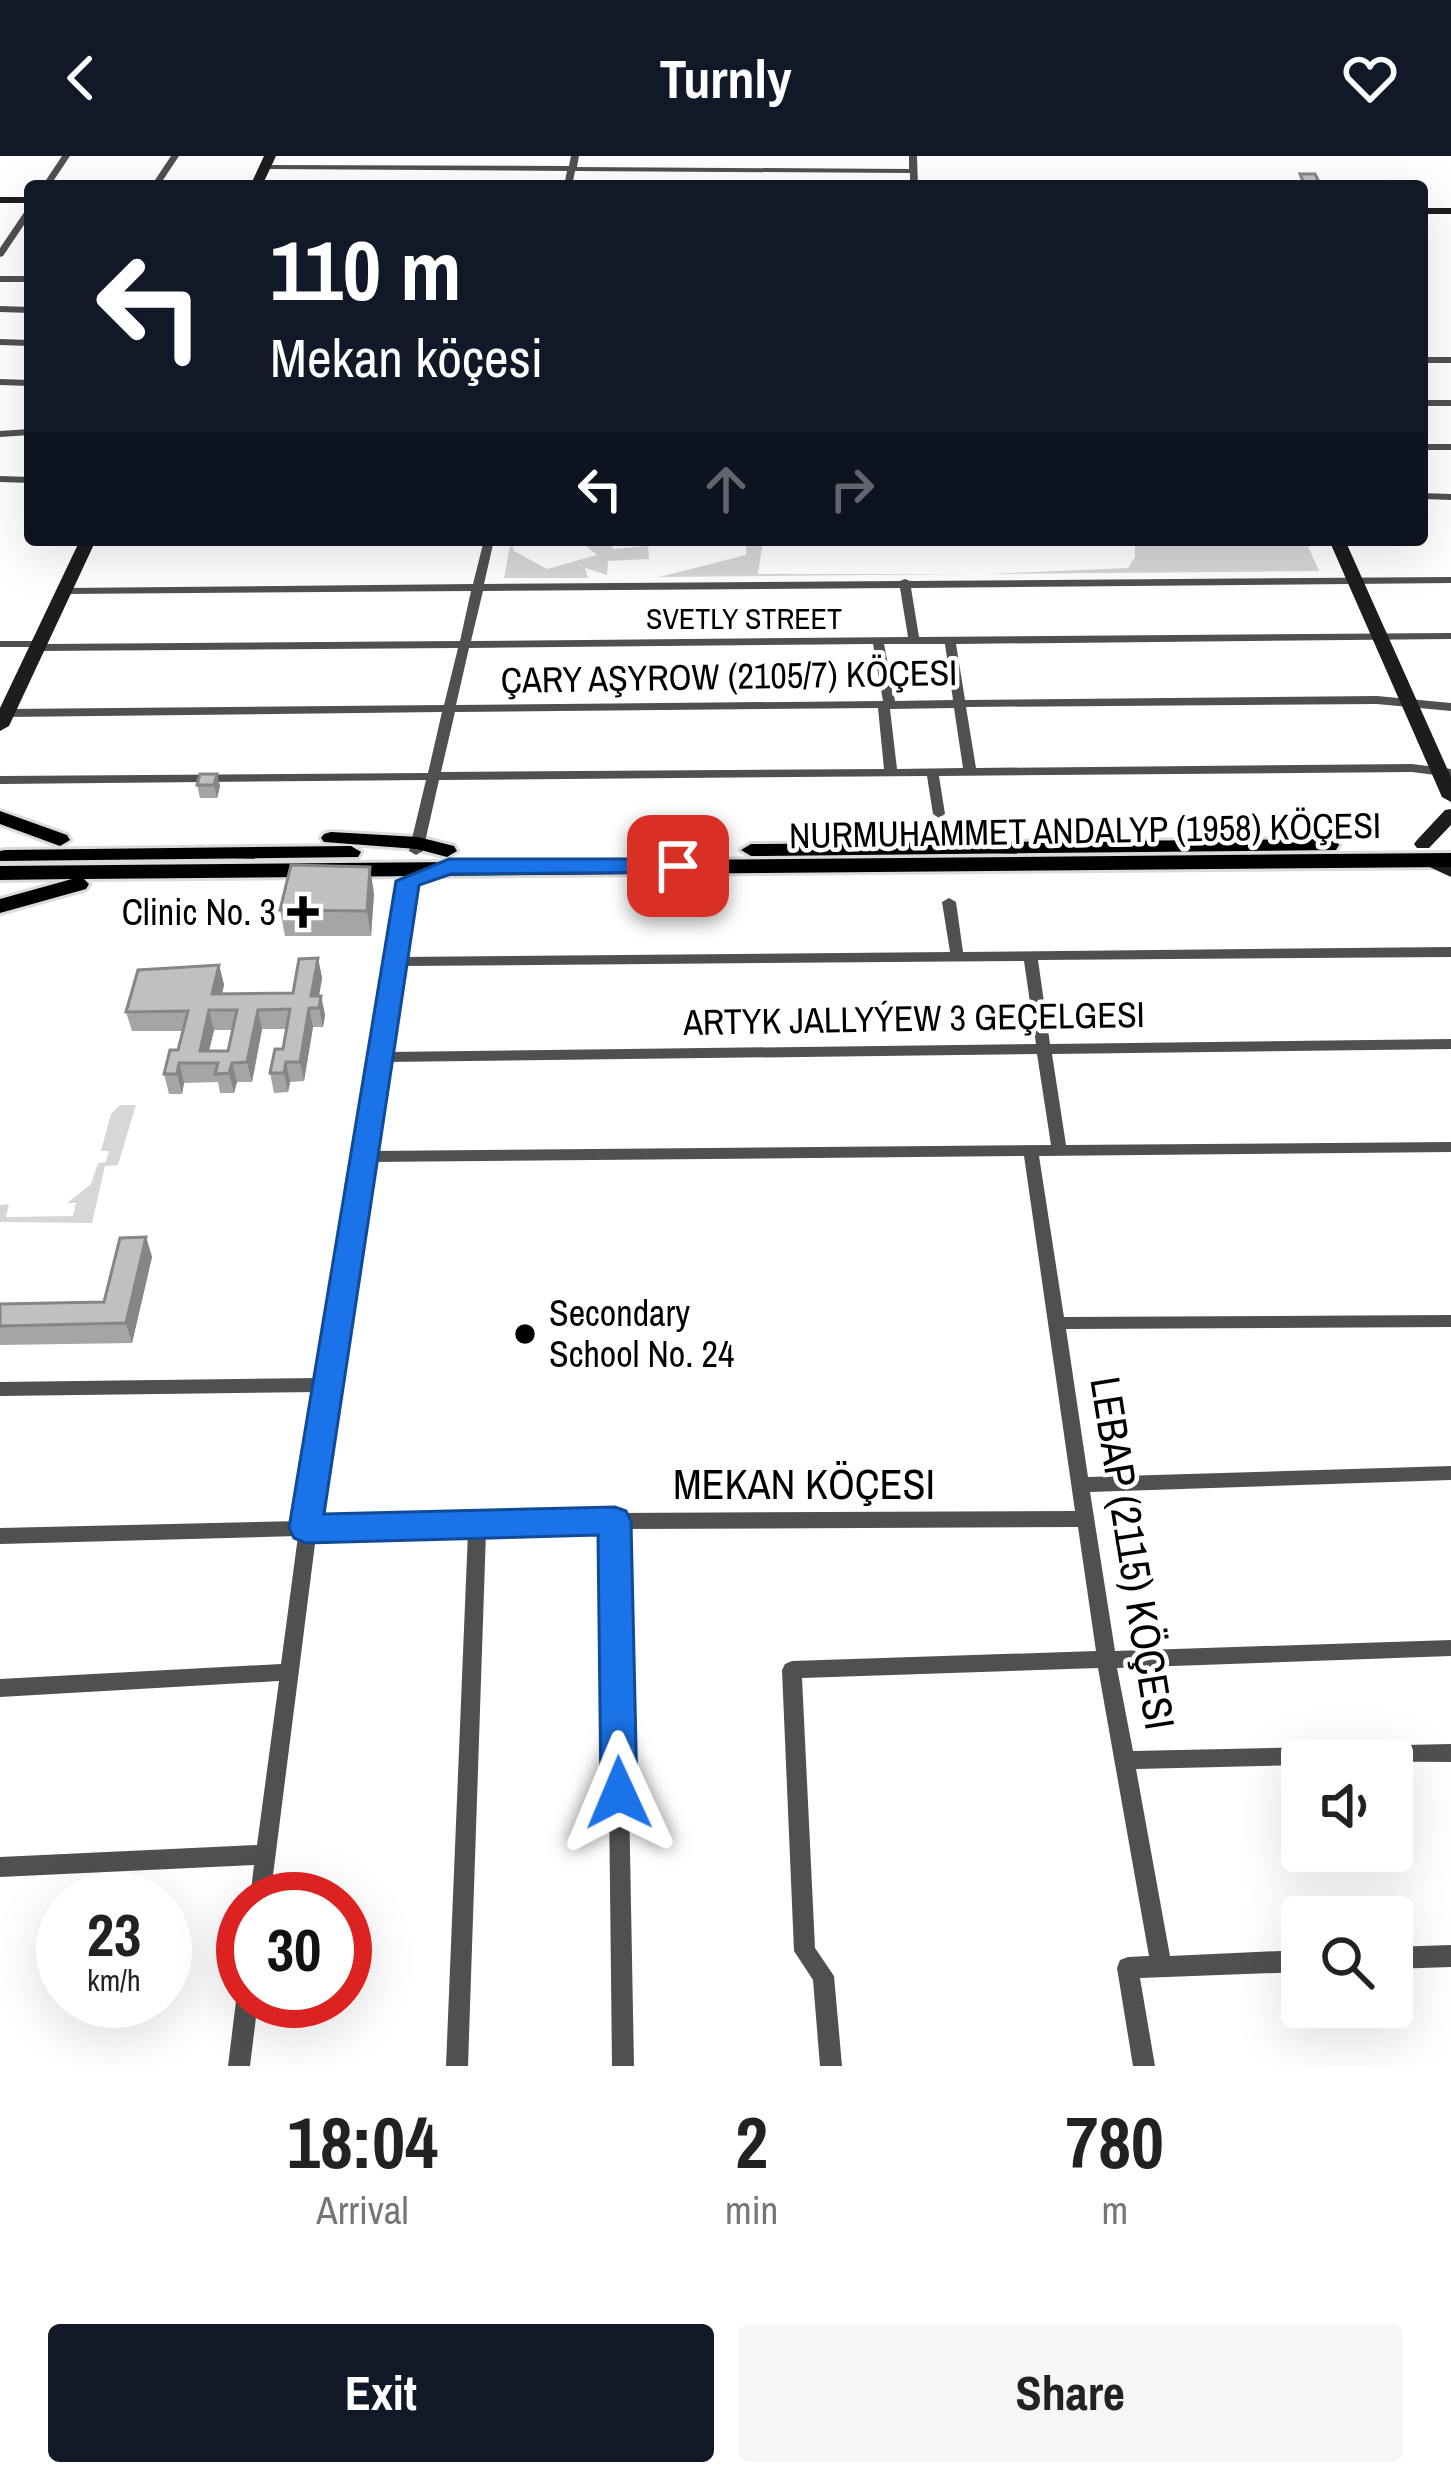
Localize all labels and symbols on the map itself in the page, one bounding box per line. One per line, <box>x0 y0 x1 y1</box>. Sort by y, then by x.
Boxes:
street label: SVETLY STREET <box>646 598 842 638</box>
street label: ÇARY AŞYROW (2105/7) KÖÇESI <box>500 648 958 704</box>
street label: NURMUHAMMET ANDALYP (1958) KÖÇESI <box>788 801 1382 859</box>
pin <box>627 815 729 917</box>
place label: Clinic No. 3 <box>122 888 276 936</box>
marker: Clinic No. 3 <box>287 896 319 928</box>
street label: ARTYK JALLYÝEW 3 GEÇELGESI <box>682 990 1145 1046</box>
place label: Secondary School No. 24 <box>549 1289 734 1378</box>
marker: Secondary School No. 24 <box>512 1321 538 1347</box>
street label: LEBAP (2115) KÖÇESI <box>1077 1372 1189 1734</box>
street label: MEKAN KÖÇESI <box>673 1456 935 1512</box>
position arrow <box>556 1730 682 1856</box>
speed limit sign: 30 <box>216 1872 372 2028</box>

